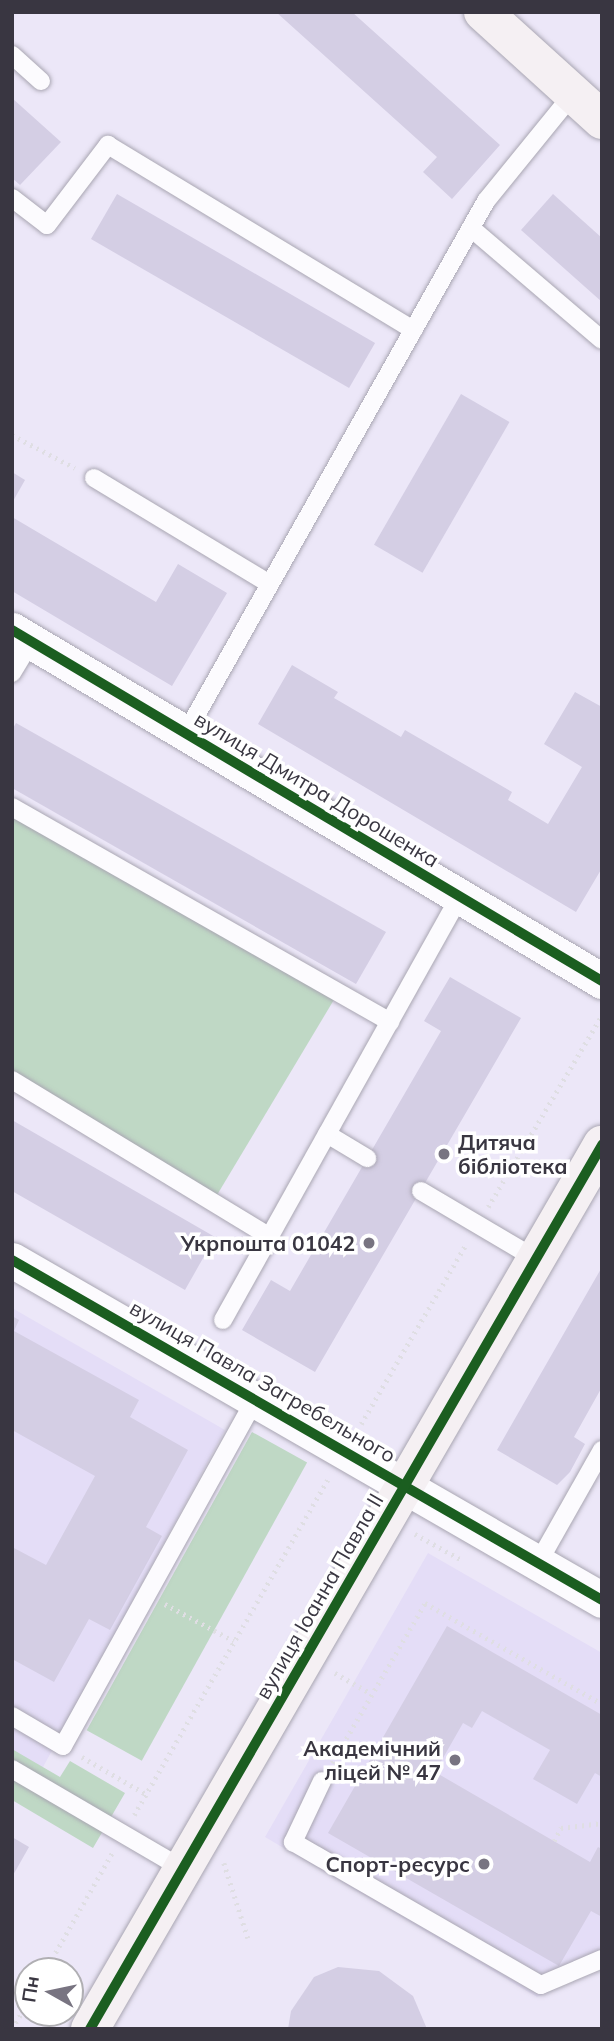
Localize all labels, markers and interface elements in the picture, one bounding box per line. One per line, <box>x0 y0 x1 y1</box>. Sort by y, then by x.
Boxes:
street label: вулиця Дмитра Дорошенка <box>190 706 444 872</box>
place label: Дитяча бібліотека <box>458 1129 567 1179</box>
marker: Дитяча бібліотека <box>436 1146 452 1162</box>
place label: Укрпошта 01042 <box>181 1230 355 1256</box>
marker: Укрпошта 01042 <box>361 1235 377 1251</box>
street label: вулиця Павла Загребельного <box>126 1294 400 1468</box>
street label: вулиця Іоанна Павла II <box>250 1489 388 1703</box>
place label: Академічний ліцей № 47 <box>303 1735 441 1785</box>
marker: Академічний ліцей № 47 <box>447 1752 463 1768</box>
place label: Спорт-ресурс <box>325 1851 470 1877</box>
marker: Спорт-ресурс <box>476 1856 492 1872</box>
north arrow <box>14 1957 84 2027</box>
text: Пн <box>16 1974 44 2004</box>

